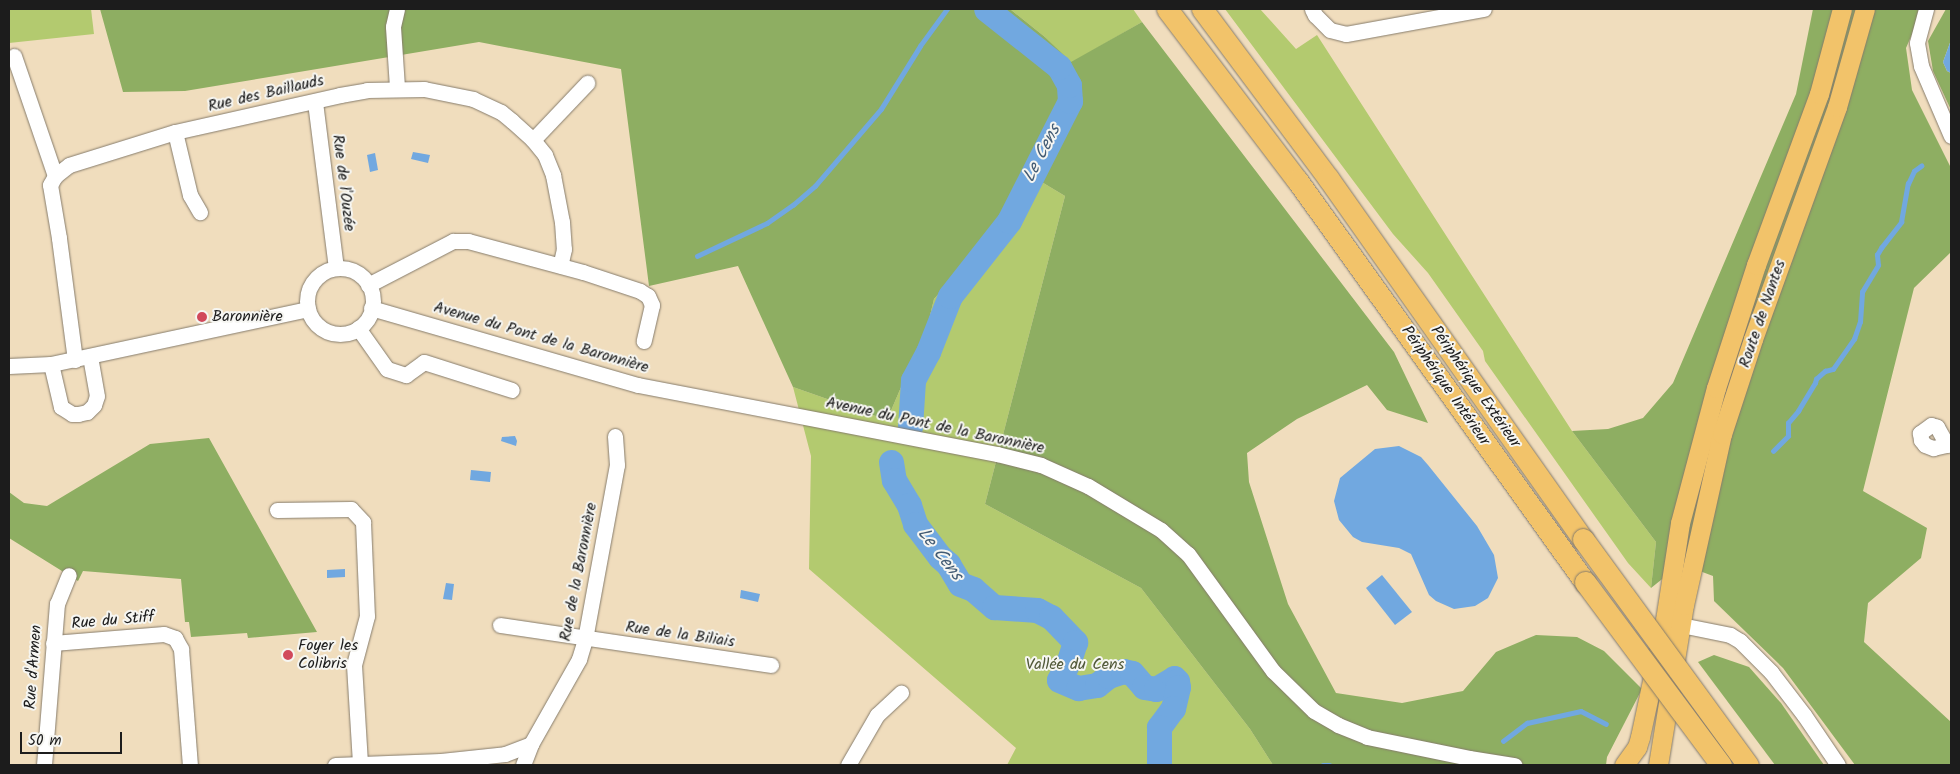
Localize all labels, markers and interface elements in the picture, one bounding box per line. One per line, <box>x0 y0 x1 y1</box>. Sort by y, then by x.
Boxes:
street label: Rue des Baillauds <box>206 71 326 117</box>
water label: Le Cens <box>1019 122 1067 186</box>
street label: Rue de l'Ouzée <box>328 134 358 232</box>
street label: Route de Nantes <box>1736 258 1790 370</box>
street label: Avenue du Pont de la Baronnière <box>431 298 651 378</box>
place label: Baronnière <box>212 307 283 327</box>
marker: Baronnière <box>196 311 208 323</box>
street label: Périphérique Intérieur <box>1396 322 1494 450</box>
street label: Périphérique Extérieur <box>1426 322 1524 452</box>
street label: Avenue du Pont de la Baronnière <box>824 393 1046 459</box>
street label: Rue de la Baronnière <box>556 501 602 643</box>
water label: Le Cens <box>912 524 966 586</box>
street label: Rue du Stiff <box>71 608 155 634</box>
street label: Rue de la Biliais <box>624 618 736 652</box>
street label: Rue d'Armen <box>21 624 47 710</box>
place label: Foyer les Colibris <box>298 636 358 674</box>
marker: Foyer les Colibris <box>282 649 294 661</box>
park label: Vallée du Cens <box>1026 655 1124 675</box>
scale bar <box>22 722 125 754</box>
text: 50 m <box>28 729 62 753</box>

